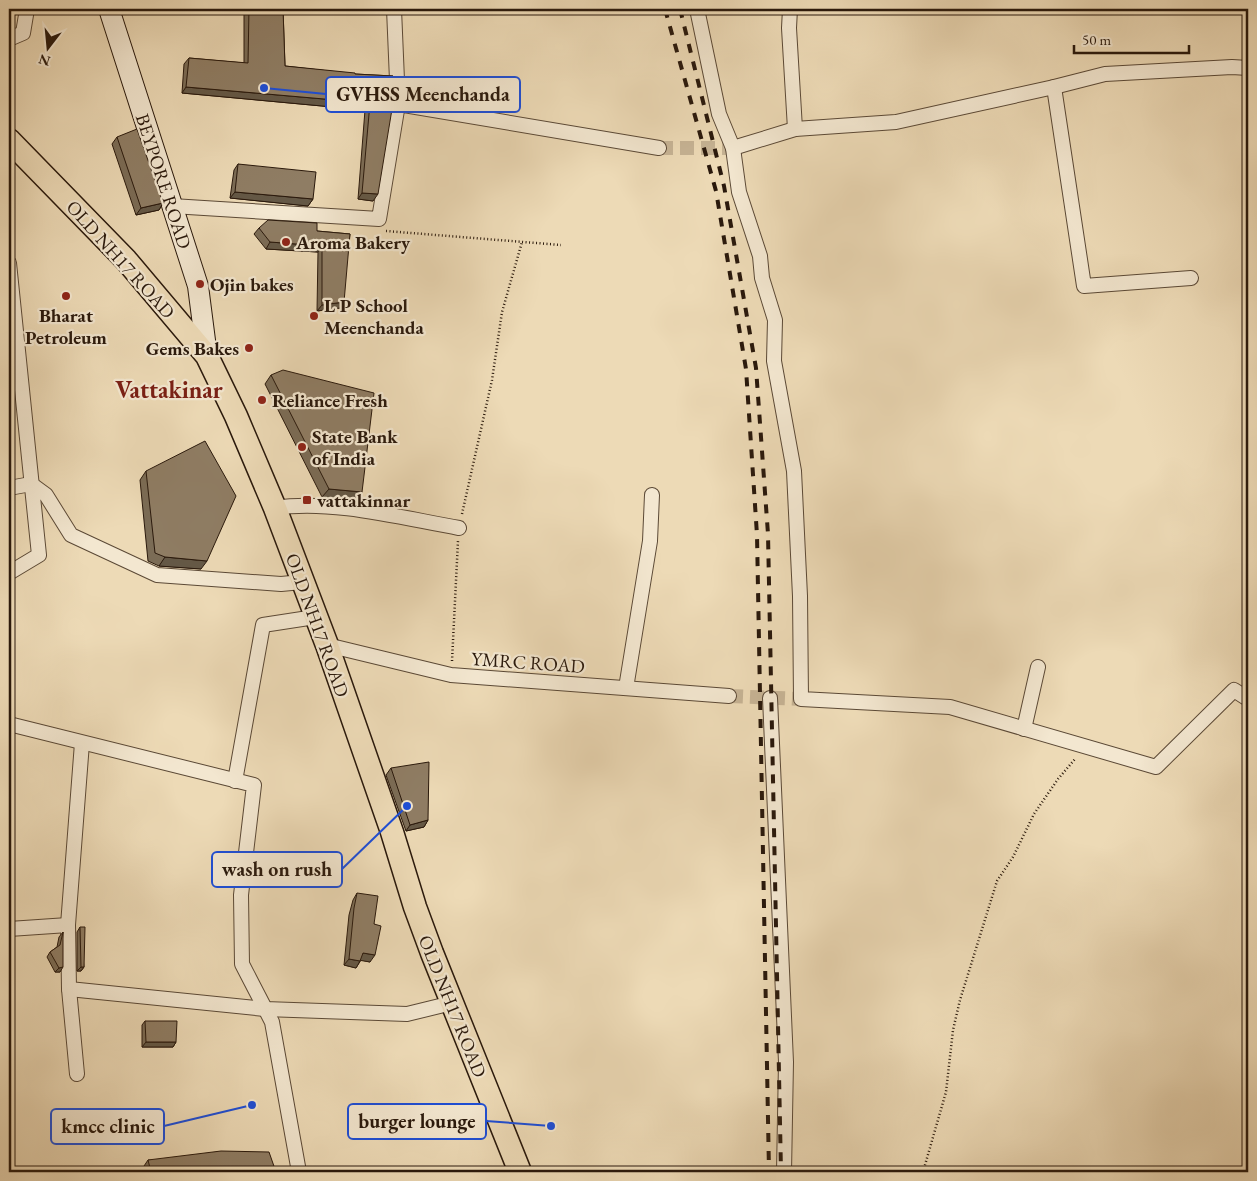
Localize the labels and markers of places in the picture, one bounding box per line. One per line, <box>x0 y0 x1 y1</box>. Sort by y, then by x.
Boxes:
callout: GVHSS Meenchanda <box>326 77 520 112</box>
place label: Aroma Bakery <box>295 230 411 255</box>
marker: Aroma Bakery <box>280 236 292 248</box>
place label: Ojin bakes <box>210 272 294 297</box>
marker: Ojin bakes <box>194 278 206 290</box>
marker: Bharat Petroleum <box>60 290 72 302</box>
place label: L P School Meenchanda <box>324 293 424 340</box>
place label: Bharat Petroleum <box>25 303 108 350</box>
marker: L P School Meenchanda <box>308 310 320 322</box>
place label: Gems Bakes <box>146 336 239 361</box>
marker: Gems Bakes <box>243 342 255 354</box>
place label: Reliance Fresh <box>272 388 388 413</box>
marker: Reliance Fresh <box>256 394 268 406</box>
place label: State Bank of India <box>312 424 398 471</box>
marker: State Bank of India <box>296 441 308 453</box>
place label: vattakinnar <box>317 488 410 513</box>
marker: vattakinnar <box>301 494 313 506</box>
callout: wash on rush <box>212 852 342 887</box>
callout: burger lounge <box>348 1104 486 1139</box>
callout: kmcc clinic <box>51 1109 164 1144</box>

